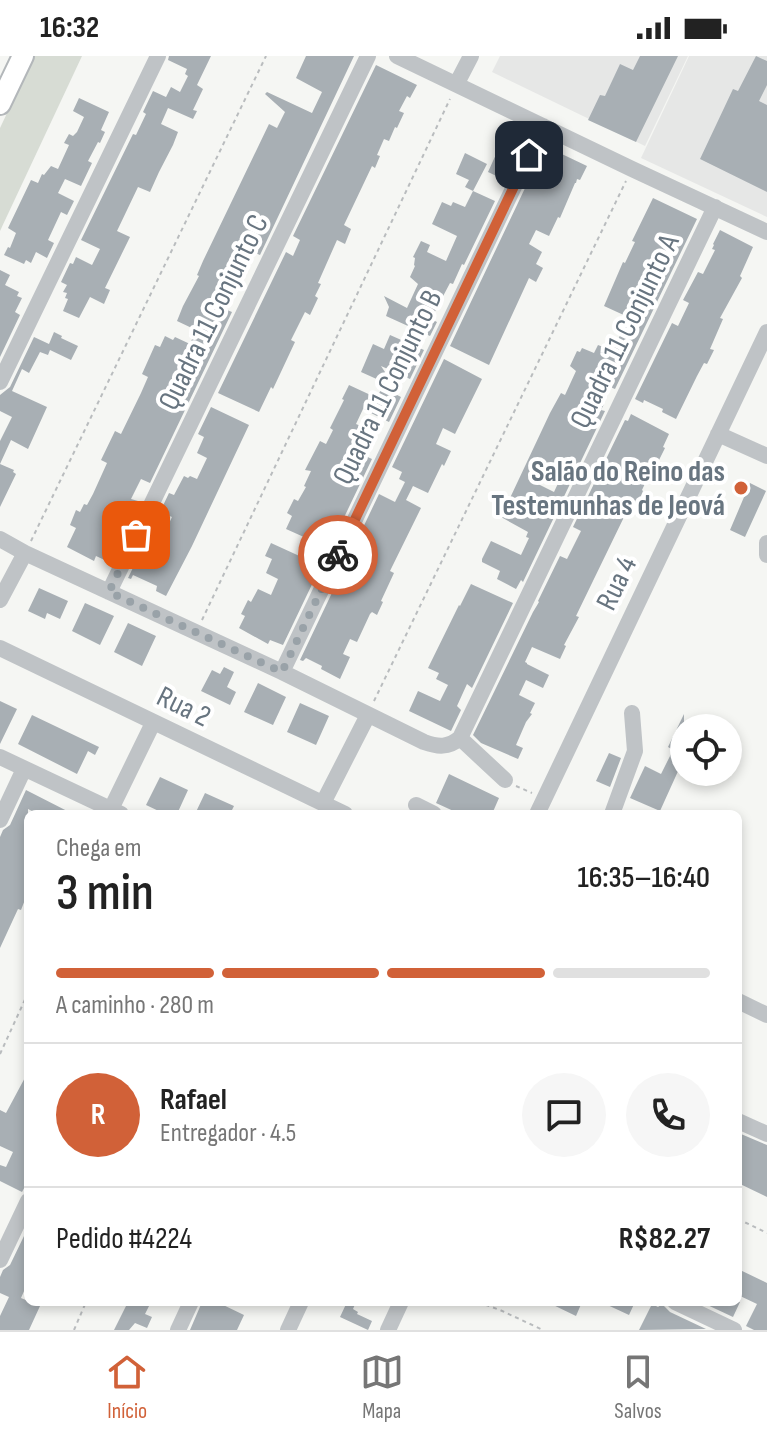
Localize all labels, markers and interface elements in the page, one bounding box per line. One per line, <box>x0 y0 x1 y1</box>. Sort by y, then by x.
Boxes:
text: 16:32 <box>40 10 99 46</box>
pin <box>495 121 563 189</box>
icon: home <box>507 133 551 177</box>
street label: Quadra 11 Conjunto C <box>151 209 277 416</box>
street label: Quadra 11 Conjunto A <box>562 229 687 434</box>
street label: Quadra 11 Conjunto B <box>325 284 450 490</box>
place label: Salão do Reino das Testemunhas de Jeová <box>491 454 725 524</box>
marker: Salão do Reino das Testemunhas de Jeová <box>732 479 750 497</box>
pin <box>102 501 170 569</box>
icon: bag <box>114 513 158 557</box>
courier <box>298 515 378 595</box>
icon: bike <box>316 533 360 577</box>
street label: Rua 4 <box>589 551 645 616</box>
street label: Rua 2 <box>151 679 216 735</box>
map controls <box>670 714 742 786</box>
button: locate <box>670 714 742 786</box>
text: Chega em <box>56 833 142 864</box>
text: 16:35–16:40 <box>577 860 710 896</box>
text: 3 min <box>56 862 154 925</box>
text: A caminho · 280 m <box>56 990 214 1021</box>
button: chat <box>522 1073 606 1157</box>
button: phone <box>626 1073 710 1157</box>
text: Rafael <box>160 1082 227 1118</box>
text: R <box>91 1097 105 1133</box>
text: Entregador · 4.5 <box>160 1118 296 1149</box>
text: Pedido #4224 <box>56 1221 192 1257</box>
text: R$82.27 <box>619 1221 710 1257</box>
tab: Início <box>105 1350 149 1425</box>
tab: Mapa <box>360 1350 404 1425</box>
tab: Salvos <box>614 1350 662 1425</box>

